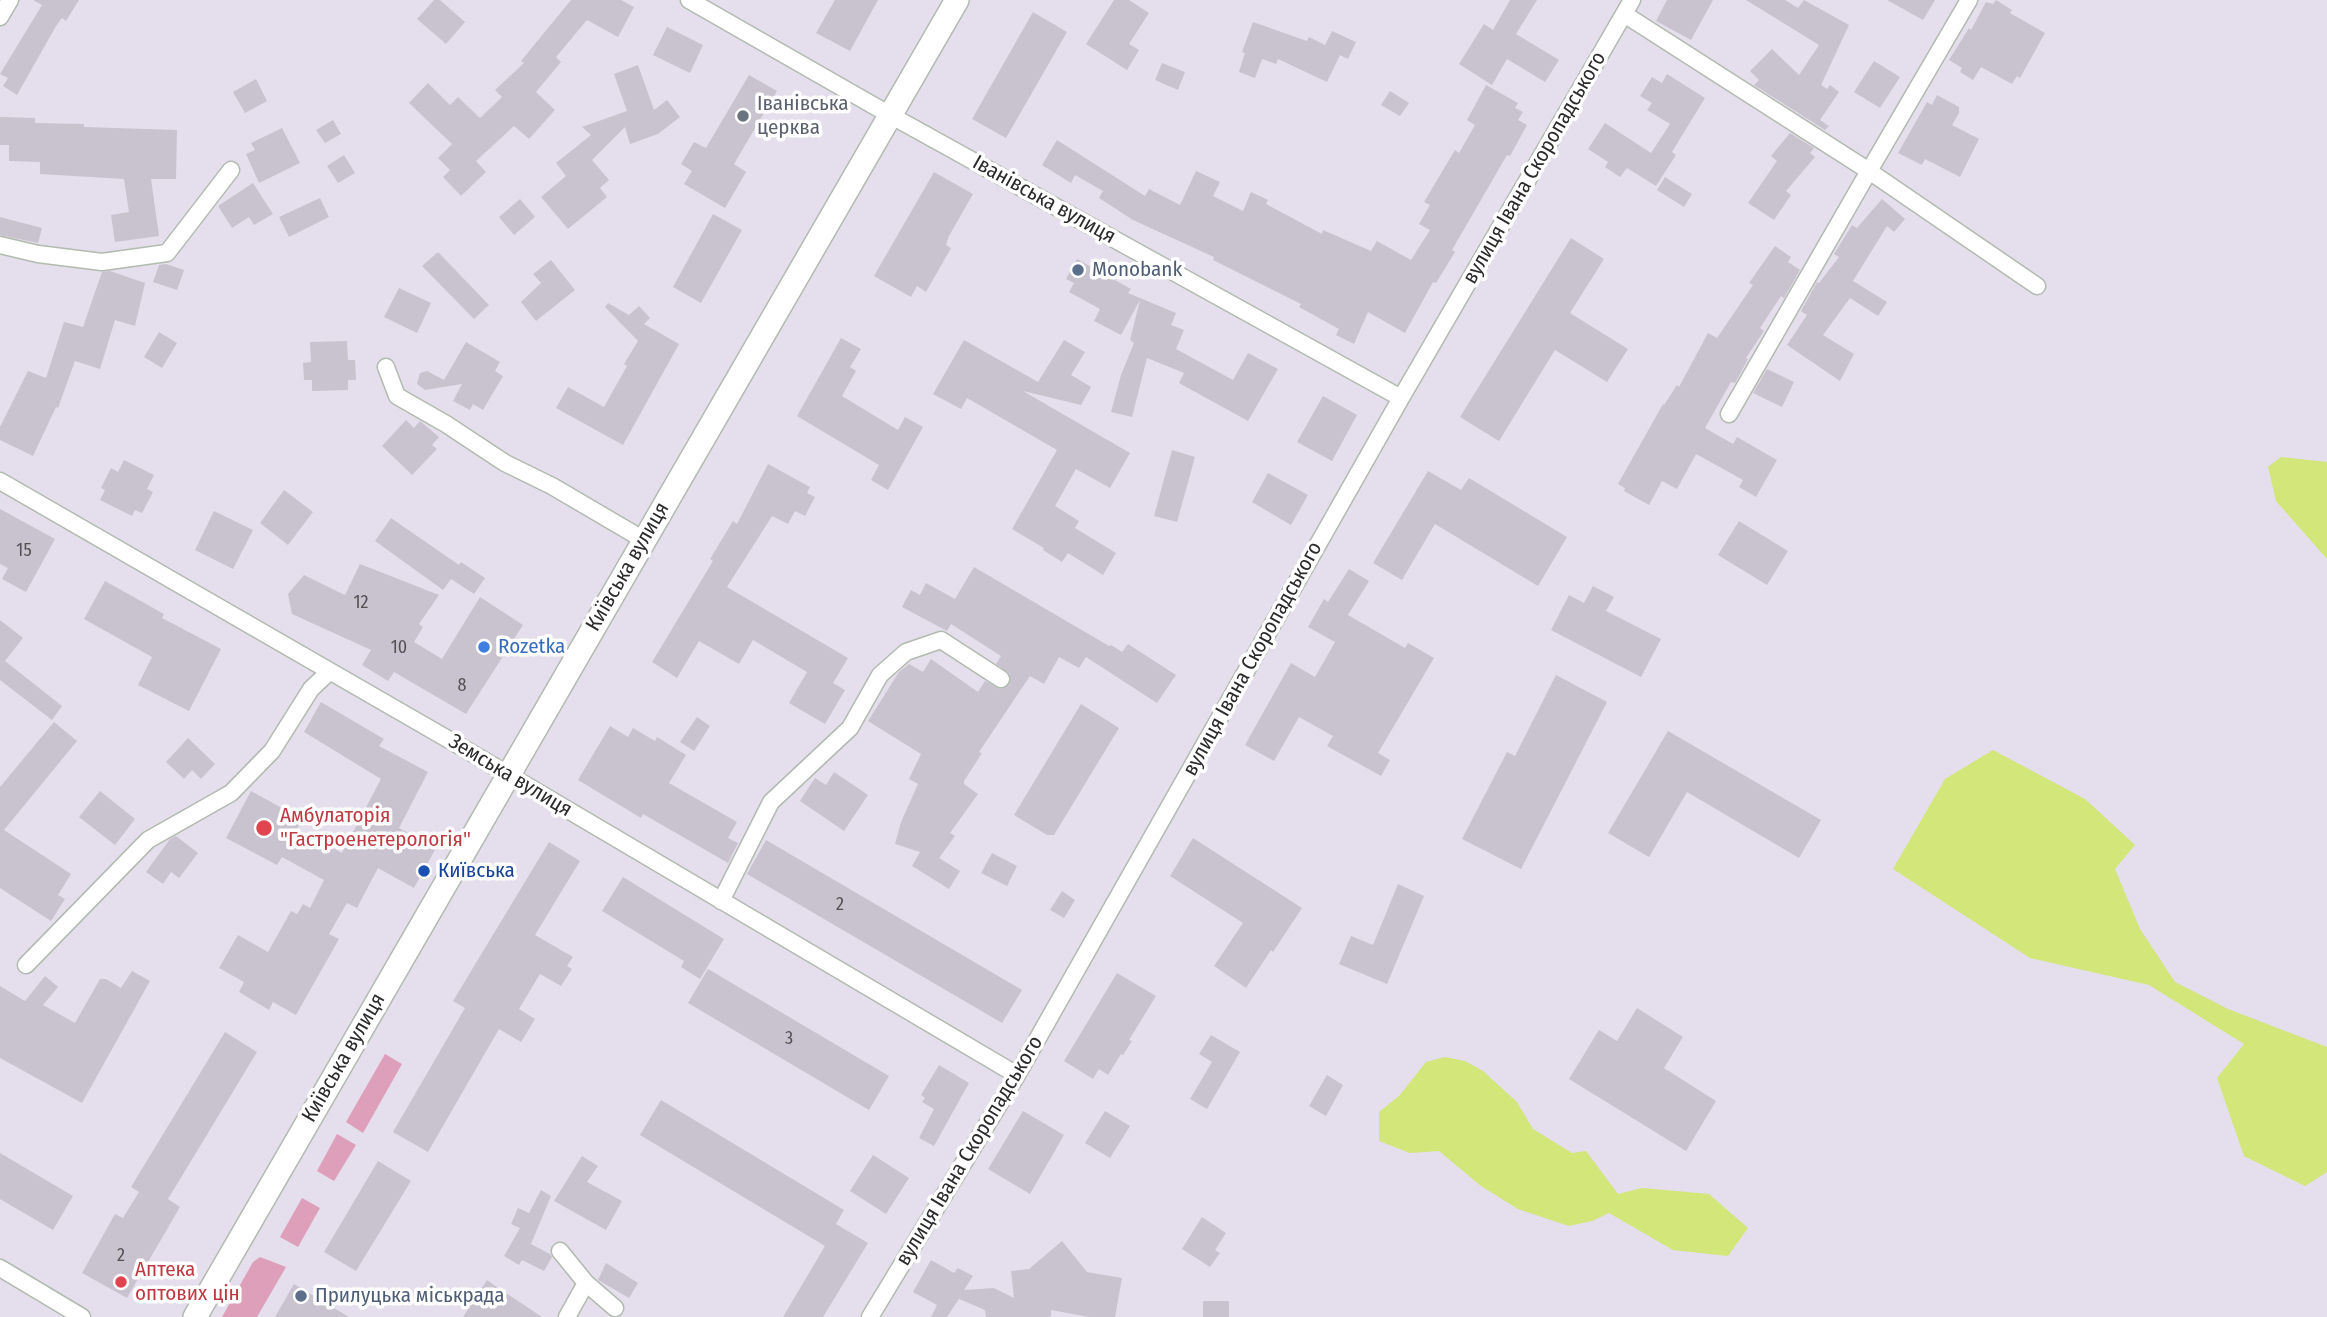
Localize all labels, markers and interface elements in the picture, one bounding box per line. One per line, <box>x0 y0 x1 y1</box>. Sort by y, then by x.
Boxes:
street label: вулиця Івана Скоропадського <box>1458 47 1612 289</box>
place label: Іванівська церква <box>757 91 849 141</box>
marker: Іванівська церква <box>735 108 751 124</box>
street label: Іванівська вулиця <box>968 150 1120 250</box>
place label: Monobank <box>1092 257 1182 283</box>
marker: Monobank <box>1070 262 1086 278</box>
street label: Київська вулиця <box>581 498 675 636</box>
street label: вулиця Івана Скоропадського <box>1178 538 1328 780</box>
house number: 15 <box>16 540 32 562</box>
house number: 12 <box>354 592 368 614</box>
place label: Rozetka <box>498 634 565 660</box>
house number: 10 <box>391 637 407 659</box>
marker: Rozetka <box>476 639 492 655</box>
house number: 8 <box>458 675 466 697</box>
street label: Земська вулиця <box>444 729 576 823</box>
place label: Амбулаторія "Гастроенетерологія" <box>280 803 471 853</box>
marker: Амбулаторія "Гастроенетерологія" <box>254 818 274 838</box>
place label: Київська <box>438 858 515 884</box>
marker: Київська <box>416 863 432 879</box>
house number: 2 <box>836 894 844 916</box>
street label: Київська вулиця <box>297 989 391 1127</box>
house number: 3 <box>785 1028 793 1050</box>
street label: вулиця Івана Скоропадського <box>891 1031 1049 1271</box>
house number: 2 <box>117 1245 125 1267</box>
place label: Аптека оптових цін <box>135 1257 240 1307</box>
marker: Аптека оптових цін <box>113 1274 129 1290</box>
place label: Прилуцька міськрада <box>315 1283 505 1309</box>
marker: Прилуцька міськрада <box>293 1288 309 1304</box>

